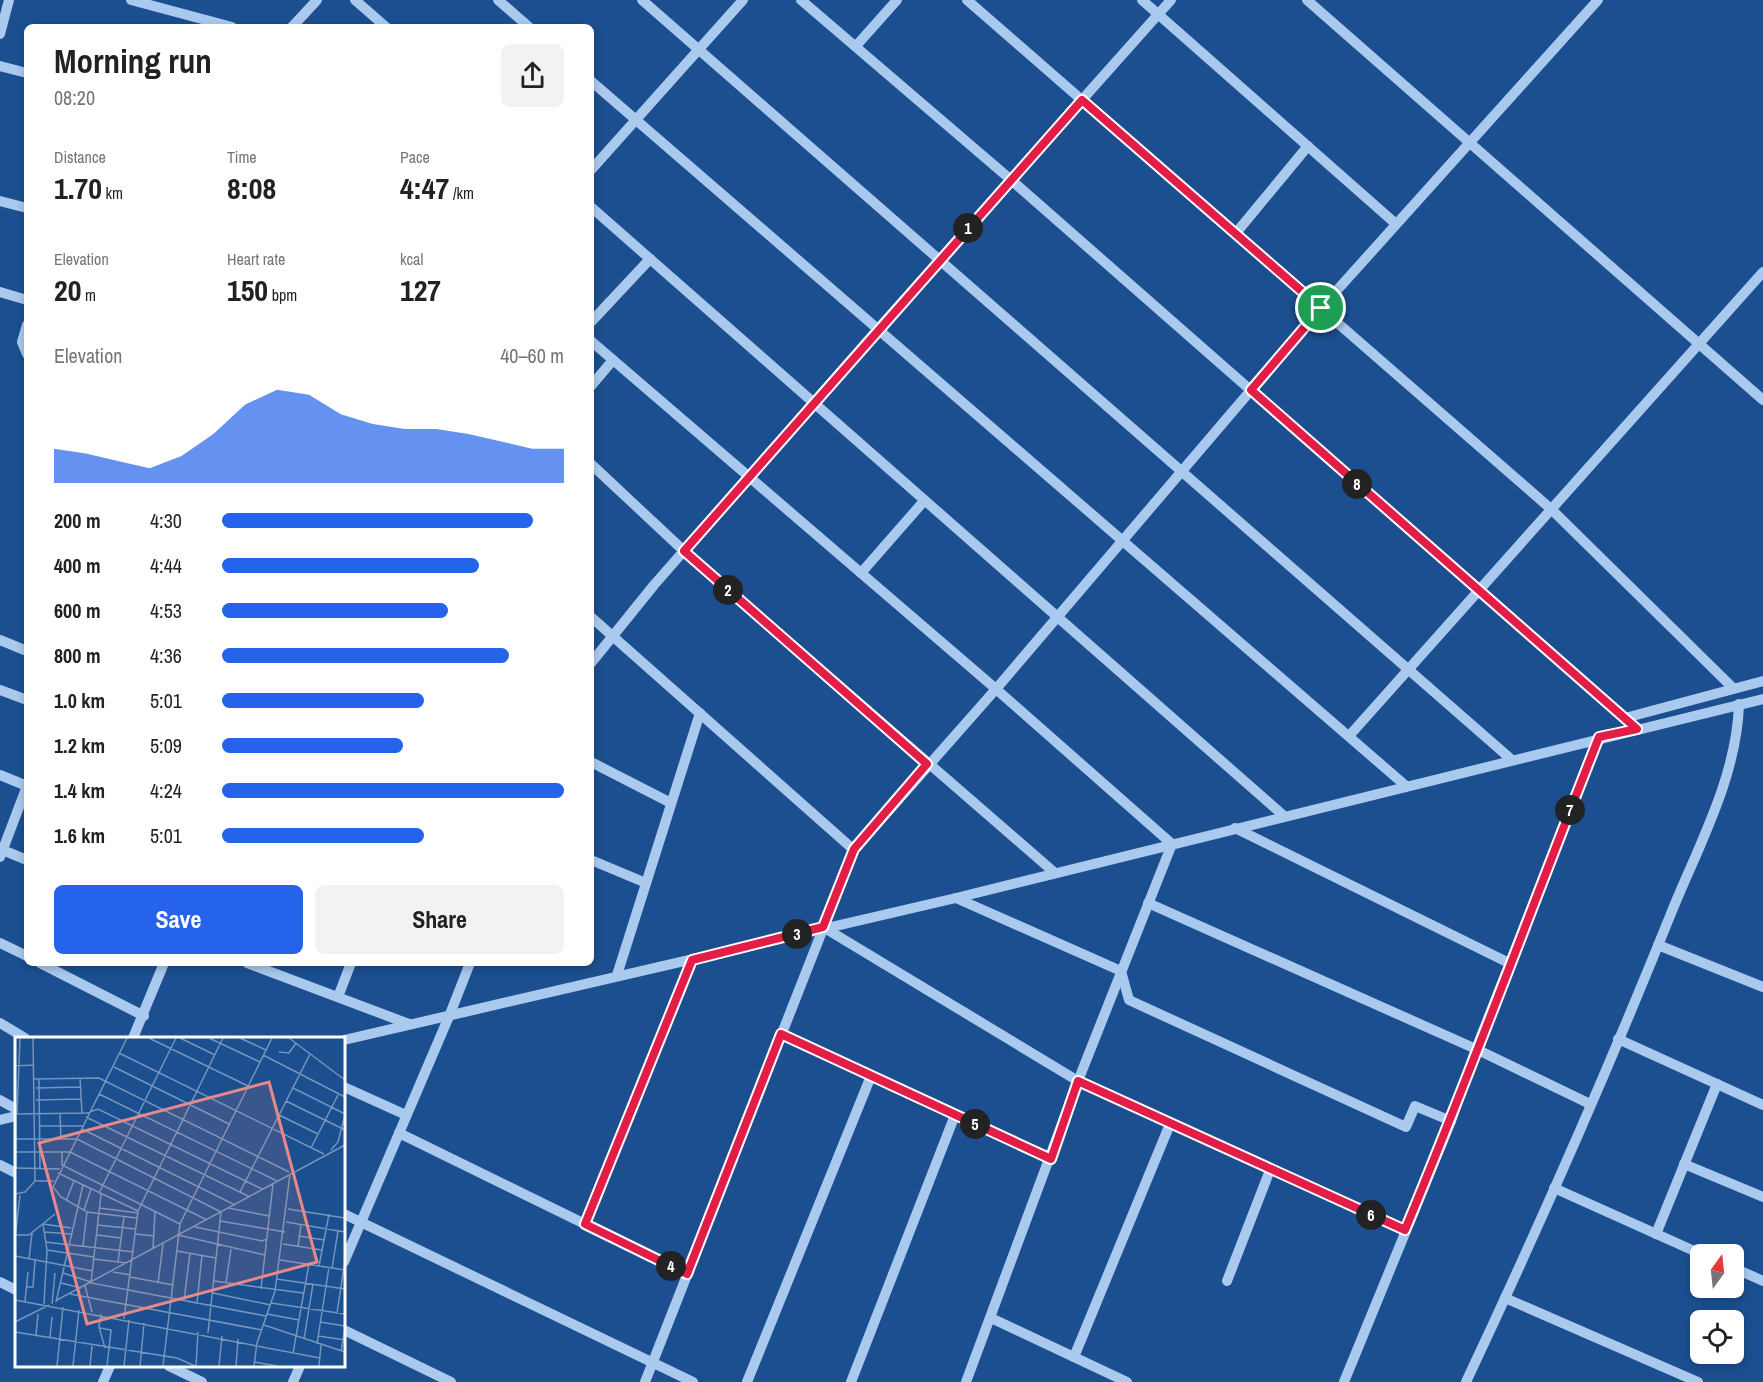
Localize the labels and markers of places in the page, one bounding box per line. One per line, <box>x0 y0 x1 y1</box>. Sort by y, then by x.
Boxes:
pin: 1 <box>953 213 983 243</box>
pin <box>1295 282 1346 333</box>
pin: 8 <box>1342 469 1372 499</box>
pin: 2 <box>713 575 743 605</box>
pin: 7 <box>1555 795 1585 825</box>
pin: 3 <box>782 919 812 949</box>
pin: 5 <box>960 1109 990 1139</box>
pin: 6 <box>1356 1200 1386 1230</box>
pin: 4 <box>656 1251 686 1281</box>

